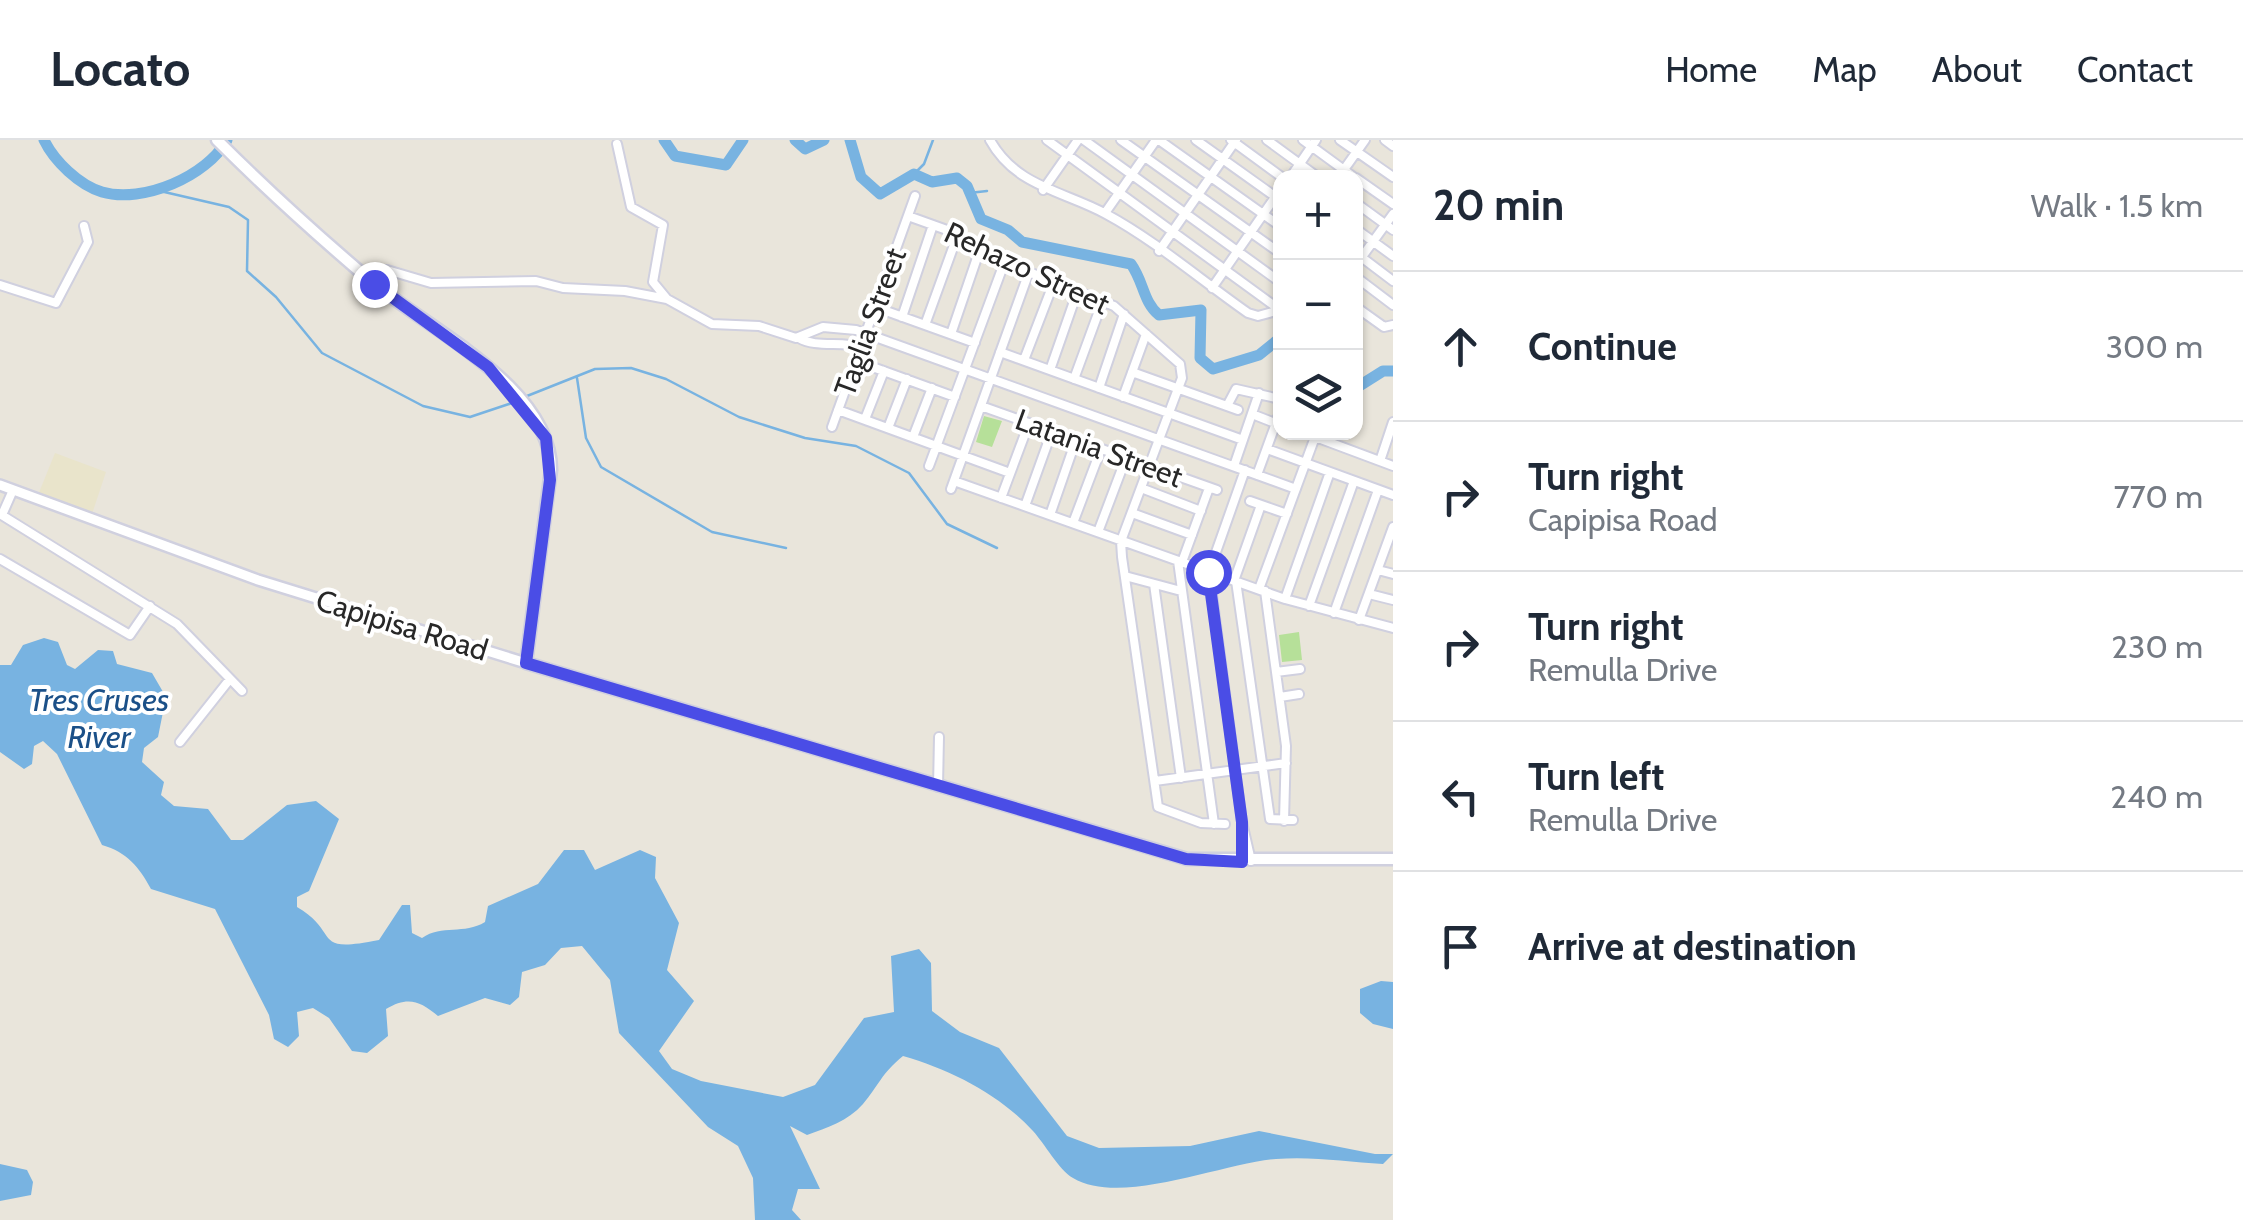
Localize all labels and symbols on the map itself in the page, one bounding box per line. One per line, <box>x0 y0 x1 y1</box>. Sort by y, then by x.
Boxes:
street label: Rehazo Street <box>939 214 1115 322</box>
street label: Taglia Street <box>826 243 914 401</box>
route end <box>352 262 398 308</box>
street label: Latania Street <box>1010 401 1188 495</box>
route start <box>1186 550 1232 596</box>
street label: Capipisa Road <box>312 581 492 669</box>
water label: Tres Cruses River <box>29 680 169 756</box>

